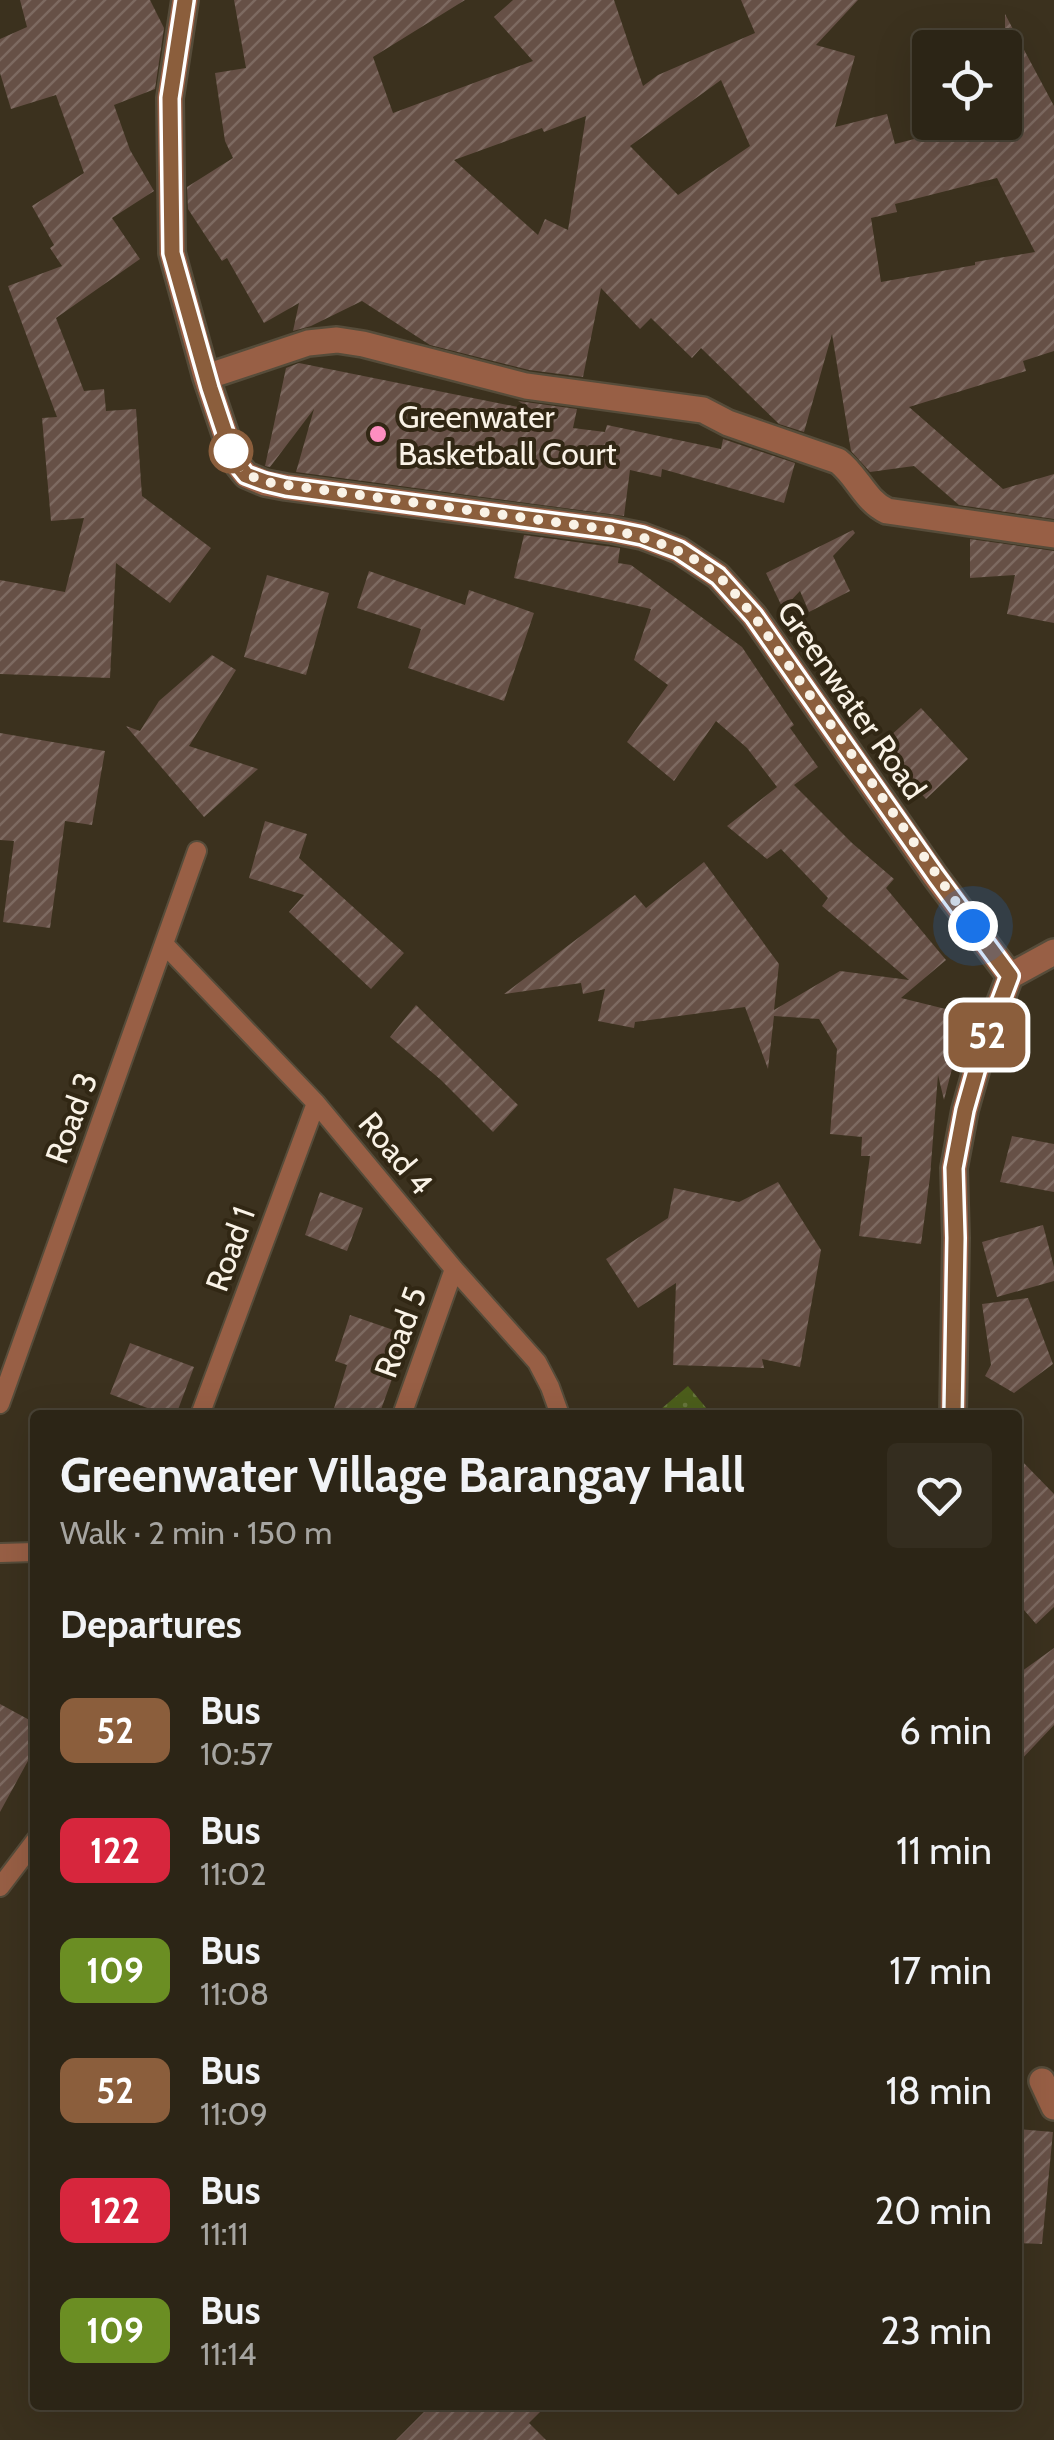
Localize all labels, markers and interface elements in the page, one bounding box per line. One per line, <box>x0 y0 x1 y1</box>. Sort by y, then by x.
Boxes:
map controls <box>912 30 1022 140</box>
button: locate <box>912 30 1022 140</box>
place label: Greenwater Basketball Court <box>398 397 617 473</box>
marker: Greenwater Basketball Court <box>367 423 389 445</box>
unlabelled marker <box>210 430 252 472</box>
street label: Greenwater Road <box>769 593 935 807</box>
your location <box>948 901 998 951</box>
line badge: 52 <box>942 1002 1032 1068</box>
text: 52 <box>968 1014 1006 1057</box>
street label: Road 3 <box>37 1067 105 1169</box>
street label: Road 4 <box>350 1104 442 1202</box>
street label: Road 1 <box>197 1201 263 1297</box>
street label: Road 5 <box>366 1281 434 1383</box>
button: heart <box>887 1443 992 1548</box>
text: Greenwater Village Barangay Hall <box>60 1446 745 1504</box>
text: Walk · 2 min · 150 m <box>60 1513 332 1552</box>
text: Departures <box>60 1601 242 1648</box>
text: Bus <box>200 1687 261 1734</box>
text: 6 min <box>899 1707 992 1754</box>
text: 52 <box>96 1709 134 1752</box>
text: 10:57 <box>200 1734 273 1773</box>
text: Bus <box>200 1807 261 1854</box>
text: 11 min <box>896 1827 992 1874</box>
text: 122 <box>90 1829 140 1872</box>
text: 11:02 <box>200 1854 267 1893</box>
text: Bus <box>200 1927 261 1974</box>
text: 17 min <box>889 1947 992 1994</box>
text: 109 <box>86 1949 144 1992</box>
text: 11:08 <box>200 1974 269 2013</box>
text: Bus <box>200 2047 261 2094</box>
text: 18 min <box>885 2067 992 2114</box>
text: 52 <box>96 2069 134 2112</box>
text: 11:09 <box>200 2094 268 2133</box>
text: Bus <box>200 2167 261 2214</box>
text: 20 min <box>874 2187 992 2234</box>
text: 122 <box>90 2189 140 2232</box>
text: 11:11 <box>200 2214 248 2253</box>
text: Bus <box>200 2287 261 2334</box>
text: 23 min <box>880 2307 992 2354</box>
text: 109 <box>86 2309 144 2352</box>
text: 11:14 <box>200 2334 256 2373</box>

